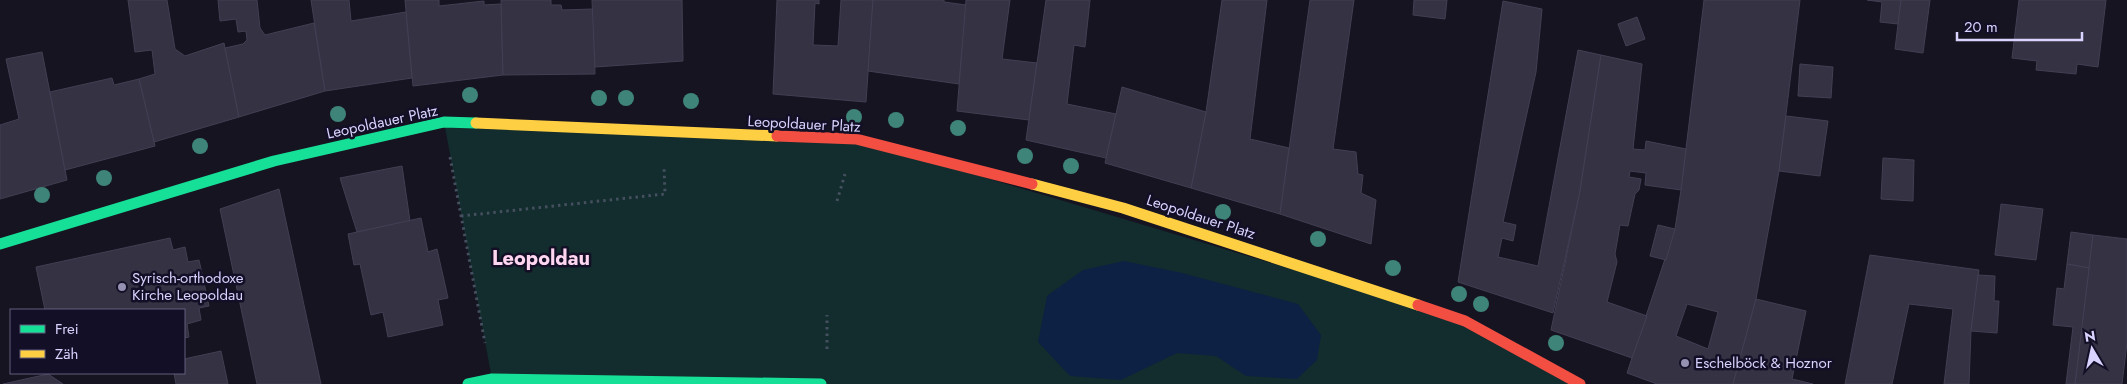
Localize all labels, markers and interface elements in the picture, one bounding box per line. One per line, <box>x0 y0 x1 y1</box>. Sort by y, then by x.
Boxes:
scale bar <box>1957 10 2082 42</box>
text: 20 m <box>1964 16 1998 38</box>
street label: Leopoldauer Platz <box>324 99 440 145</box>
street label: Leopoldauer Platz <box>747 110 861 138</box>
street label: Leopoldauer Platz <box>1144 189 1258 245</box>
district label: Leopoldau <box>492 244 590 273</box>
place label: Syrisch-orthodoxe Kirche Leopoldau <box>132 267 244 306</box>
marker: Syrisch-orthodoxe Kirche Leopoldau <box>116 281 128 293</box>
legend <box>10 309 185 374</box>
text: Frei <box>55 318 79 340</box>
north arrow <box>2067 324 2117 374</box>
text: N <box>2083 325 2097 347</box>
text: Zäh <box>55 343 78 365</box>
place label: Eschelböck & Hoznor <box>1695 352 1833 374</box>
marker: Eschelböck & Hoznor <box>1679 357 1691 369</box>

